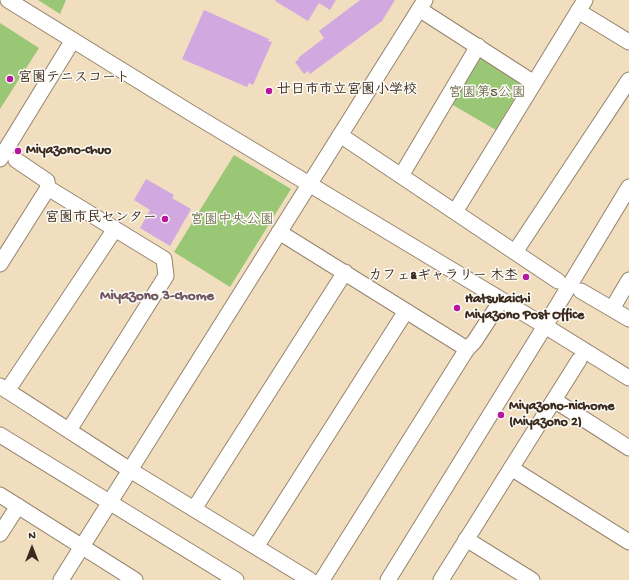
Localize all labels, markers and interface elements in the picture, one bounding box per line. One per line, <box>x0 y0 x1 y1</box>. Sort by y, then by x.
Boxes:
place label: 宮園テニスコート <box>18 71 130 87</box>
marker: 宮園テニスコート <box>5 74 15 84</box>
place label: 廿日市市立宮園小学校 <box>277 83 417 99</box>
marker: 廿日市市立宮園小学校 <box>264 86 274 96</box>
park label: 宮園第5公園 <box>448 86 526 102</box>
place label: Miyazono-chuo <box>26 143 111 159</box>
marker: Miyazono-chuo <box>13 146 23 156</box>
place label: 宮園市民センター <box>45 211 157 227</box>
park label: 宮園中央公園 <box>190 213 274 229</box>
marker: 宮園市民センター <box>160 214 170 224</box>
place label: カフェ&ギャラリー 木杢 <box>368 269 518 285</box>
marker: カフェ&ギャラリー 木杢 <box>521 272 531 282</box>
district label: Miyazono 3-chome <box>100 288 214 306</box>
place label: Hatsukaichi Miyazono Post Office <box>465 292 584 324</box>
marker: Hatsukaichi Miyazono Post Office <box>452 303 462 313</box>
place label: Miyazono-nichome (Miyazono 2) <box>509 399 615 432</box>
marker: Miyazono-nichome (Miyazono 2) <box>496 410 506 420</box>
north arrow <box>12 528 52 568</box>
text: N <box>28 530 36 542</box>

